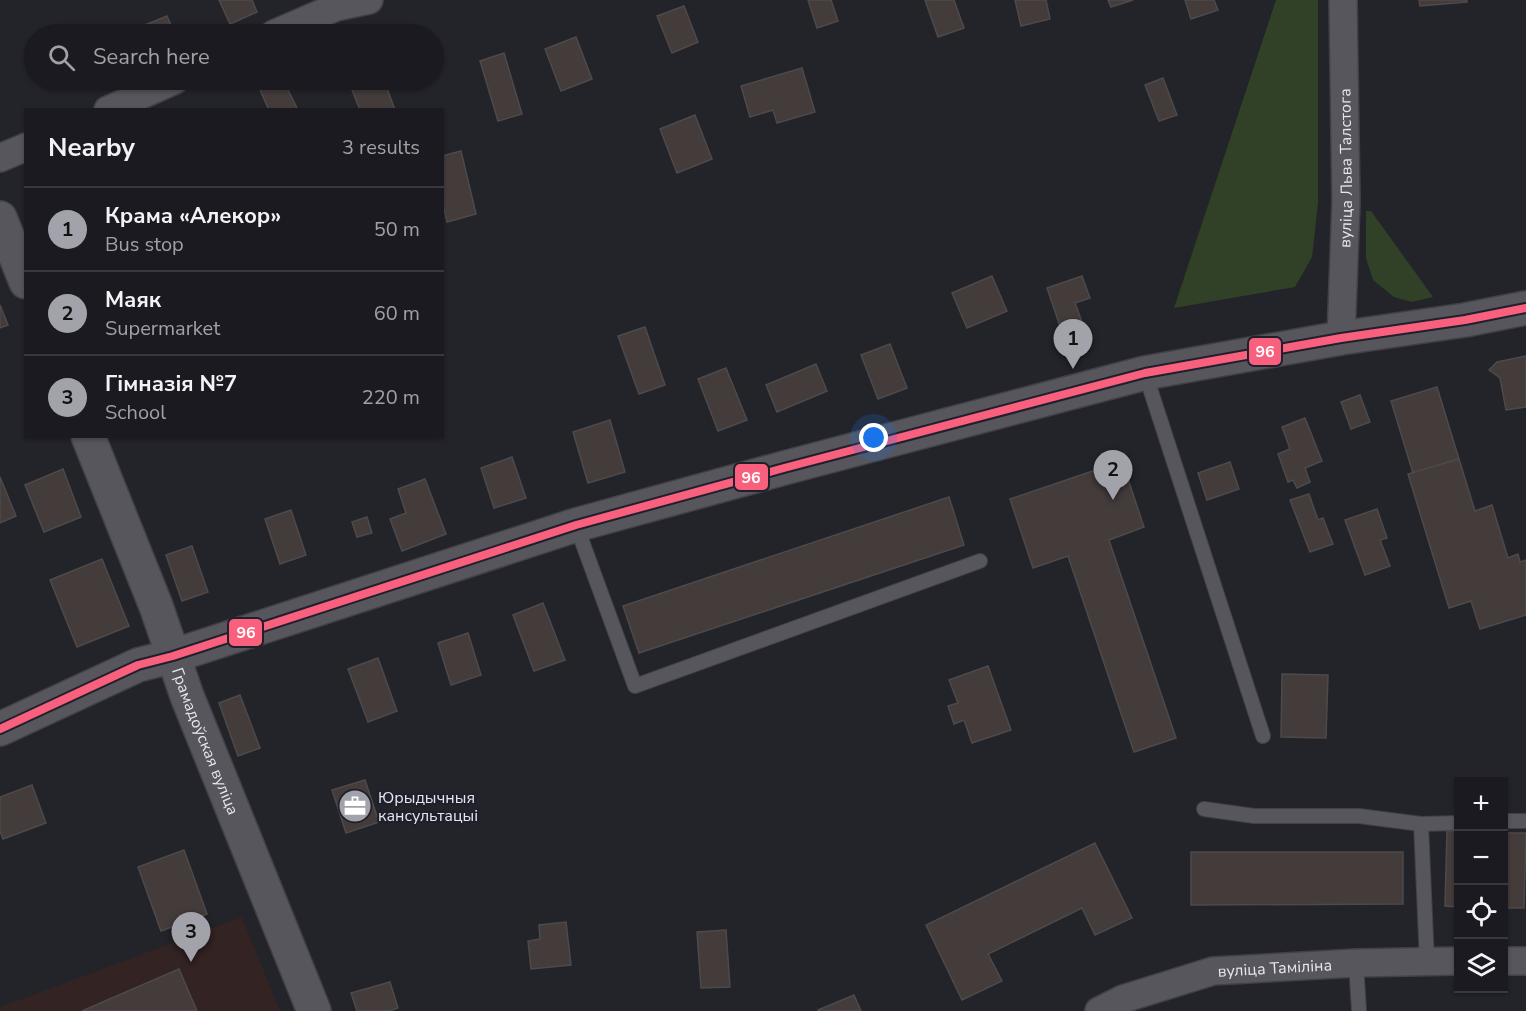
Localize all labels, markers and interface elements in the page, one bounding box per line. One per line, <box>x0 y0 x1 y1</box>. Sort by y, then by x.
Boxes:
search box <box>24 24 444 90</box>
icon: search <box>45 41 78 74</box>
text: Search here <box>93 42 210 72</box>
street label: вуліца Льва Талстога <box>1334 88 1358 248</box>
text: Nearby <box>48 130 135 165</box>
text: 3 results <box>342 134 420 161</box>
text: Крама «Алекор» <box>105 201 281 231</box>
text: 1 <box>62 216 74 243</box>
text: 50 m <box>374 216 420 243</box>
text: Bus stop <box>105 231 184 258</box>
text: Маяк <box>105 285 161 315</box>
text: 2 <box>62 300 74 327</box>
text: 60 m <box>374 300 420 327</box>
text: Supermarket <box>105 315 220 342</box>
pin: 1 <box>1054 320 1092 369</box>
line badge: 96 <box>1248 337 1282 366</box>
text: 96 <box>1255 341 1275 363</box>
text: Гімназія №7 <box>105 369 237 399</box>
text: 3 <box>62 384 74 411</box>
text: 220 m <box>362 384 420 411</box>
text: School <box>105 399 166 426</box>
your location <box>859 423 888 452</box>
pin: 2 <box>1094 450 1132 500</box>
line badge: 96 <box>734 463 769 491</box>
text: 96 <box>741 467 761 489</box>
line badge: 96 <box>228 618 263 647</box>
text: 96 <box>236 622 256 644</box>
street label: Грамадоўская вуліца <box>166 665 244 818</box>
map controls <box>1454 777 1508 993</box>
button: + <box>1454 777 1508 831</box>
place label: Юрыдычныя кансультацыі <box>378 787 478 827</box>
office icon: Юрыдычныя кансультацыі <box>337 788 373 824</box>
button: − <box>1454 831 1508 885</box>
button: locate <box>1454 885 1508 939</box>
pin: 3 <box>172 912 210 962</box>
button: layers <box>1454 939 1508 993</box>
street label: вуліца Таміліна <box>1217 954 1333 983</box>

